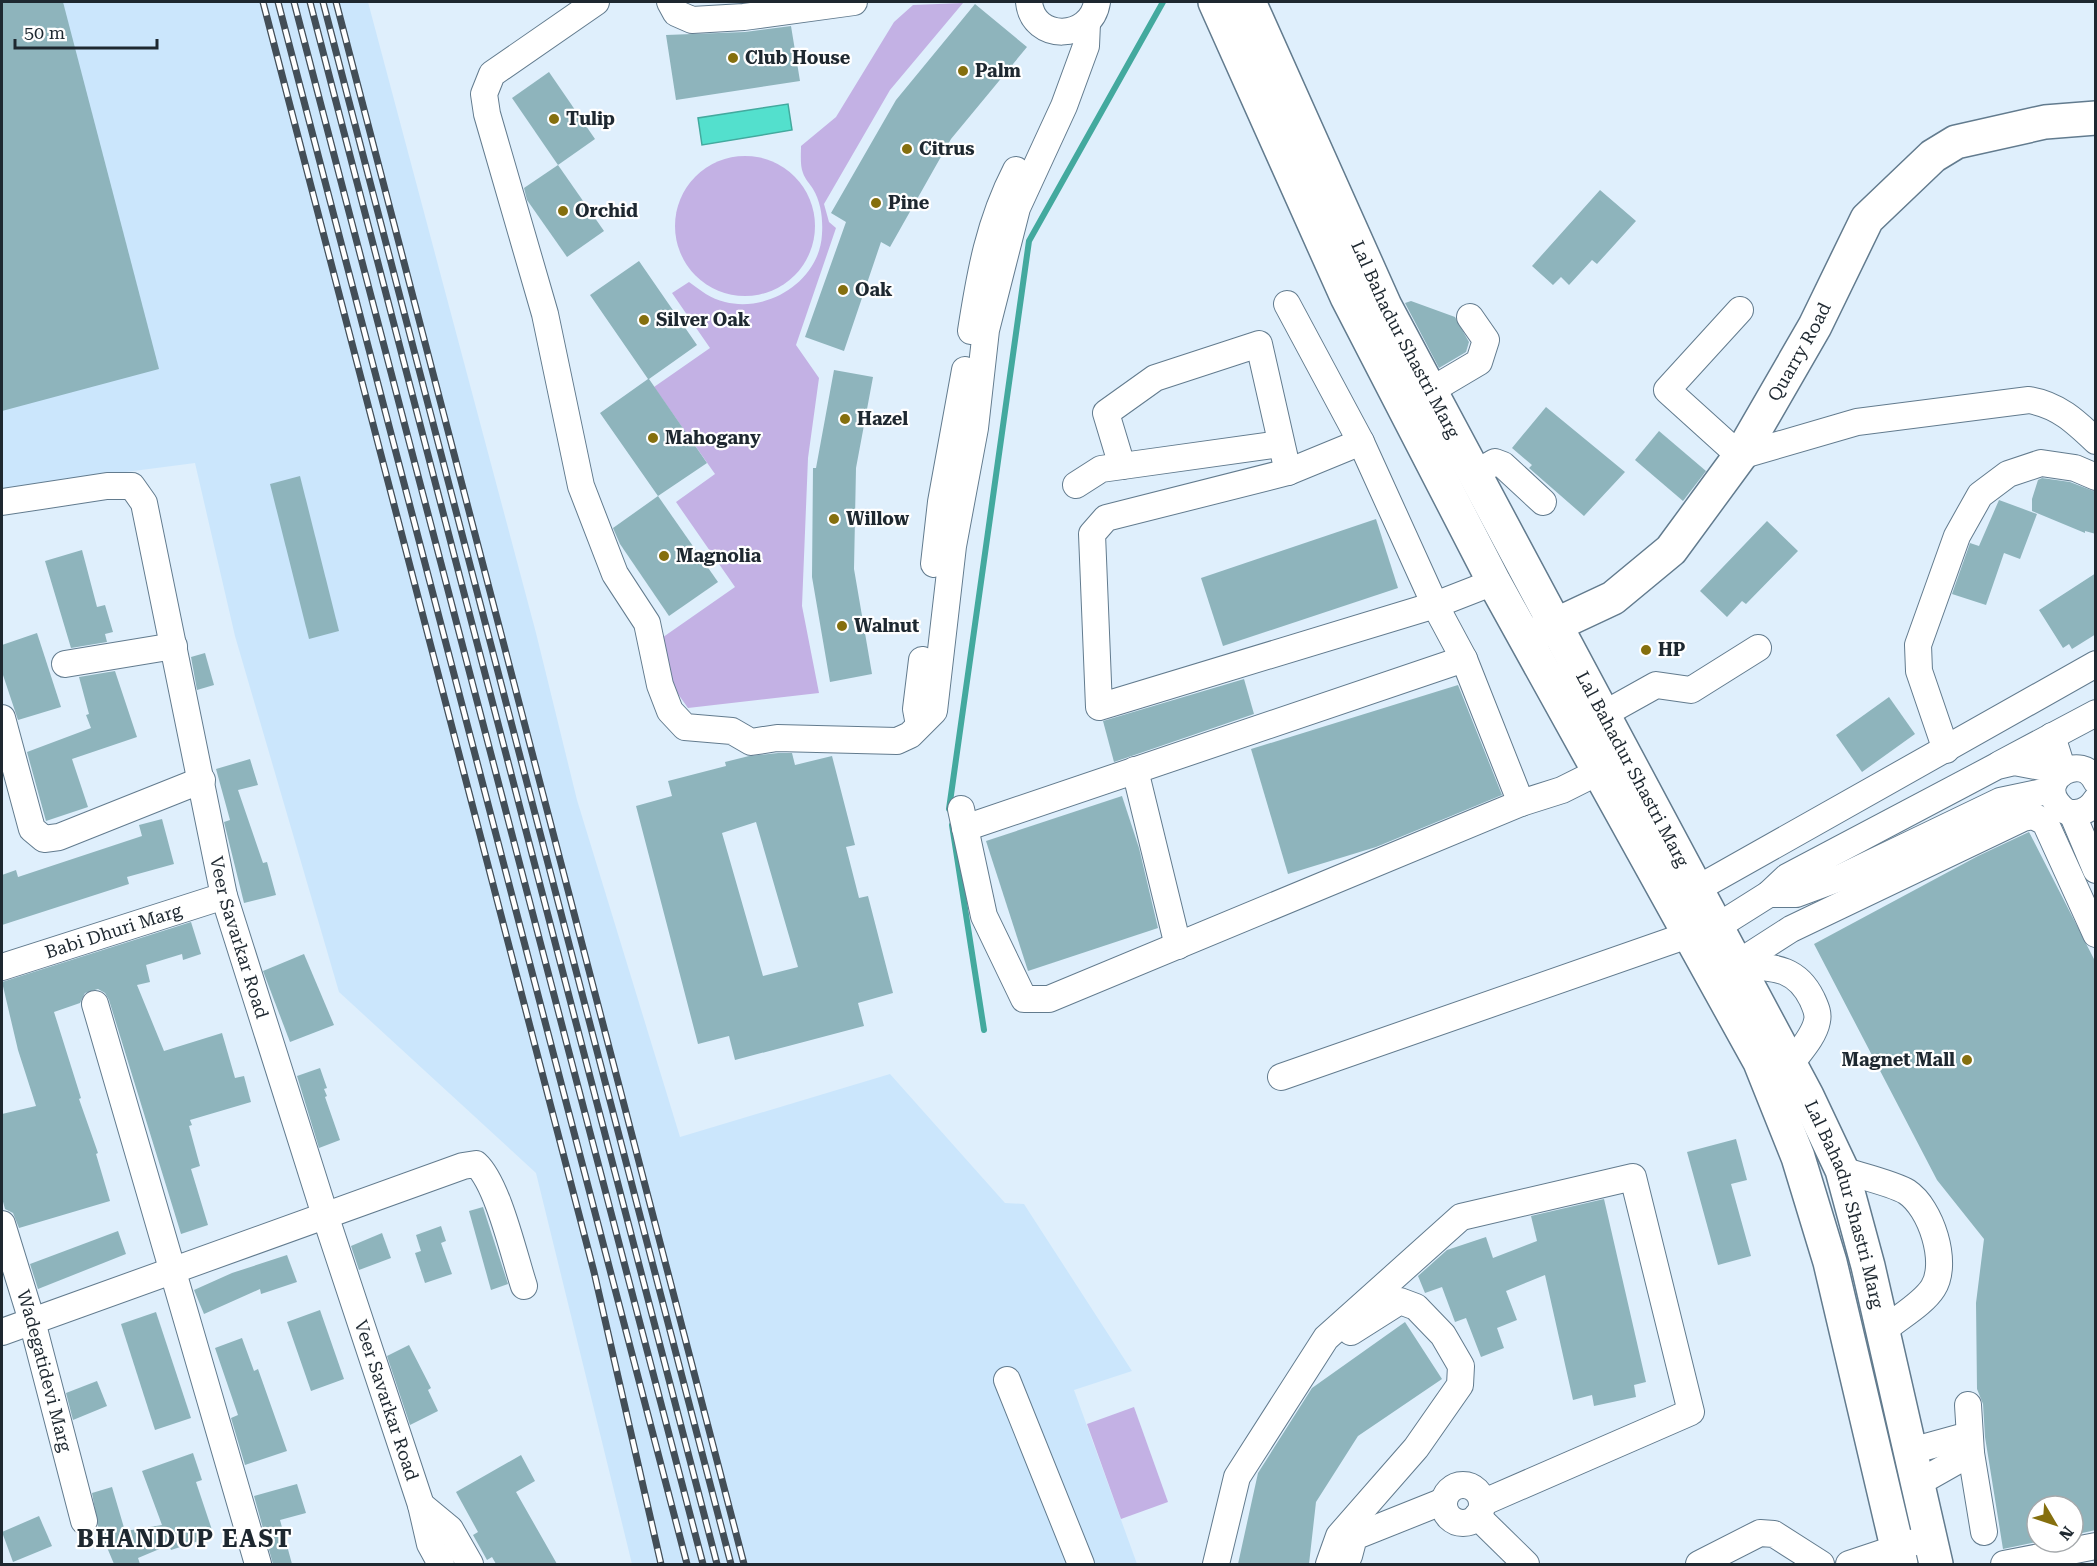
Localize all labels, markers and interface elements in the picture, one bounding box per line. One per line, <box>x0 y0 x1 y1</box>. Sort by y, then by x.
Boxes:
scale bar <box>15 12 158 50</box>
text: 50 m <box>24 22 65 43</box>
place label: Club House <box>745 47 851 68</box>
marker: Club House <box>726 51 740 65</box>
place label: Palm <box>975 60 1022 81</box>
marker: Palm <box>956 64 970 78</box>
place label: Tulip <box>566 108 615 129</box>
marker: Tulip <box>547 112 561 126</box>
place label: Citrus <box>919 138 974 159</box>
marker: Citrus <box>900 142 914 156</box>
place label: Pine <box>888 192 930 213</box>
marker: Pine <box>869 196 883 210</box>
place label: Orchid <box>575 200 638 221</box>
marker: Orchid <box>556 204 570 218</box>
street label: Lal Bahadur Shastri Marg <box>1347 237 1465 442</box>
place label: Oak <box>855 279 893 300</box>
marker: Oak <box>836 283 850 297</box>
street label: Quarry Road <box>1763 299 1835 405</box>
place label: Silver Oak <box>656 309 751 330</box>
marker: Silver Oak <box>637 313 651 327</box>
place label: Hazel <box>857 408 908 429</box>
marker: Hazel <box>838 412 852 426</box>
place label: Mahogany <box>665 427 761 448</box>
marker: Mahogany <box>646 431 660 445</box>
place label: Willow <box>846 508 910 529</box>
marker: Willow <box>827 512 841 526</box>
place label: Magnolia <box>676 545 762 566</box>
marker: Magnolia <box>657 549 671 563</box>
place label: Walnut <box>854 615 919 636</box>
marker: Walnut <box>835 619 849 633</box>
place label: HP <box>1658 639 1686 660</box>
marker: HP <box>1639 643 1653 657</box>
street label: Lal Bahadur Shastri Marg <box>1572 667 1694 871</box>
street label: Veer Savarkar Road <box>206 854 273 1021</box>
street label: Babi Dhuri Marg <box>42 899 185 963</box>
place label: Magnet Mall <box>1842 1049 1955 1070</box>
marker: Magnet Mall <box>1960 1053 1974 1067</box>
street label: Lal Bahadur Shastri Marg <box>1801 1097 1889 1311</box>
street label: Wadegatidevi Marg <box>13 1287 77 1455</box>
street label: Veer Savarkar Road <box>350 1317 423 1484</box>
north arrow <box>2025 1494 2085 1554</box>
text: N <box>2055 1522 2078 1544</box>
district label: BHANDUP EAST <box>77 1525 293 1553</box>

